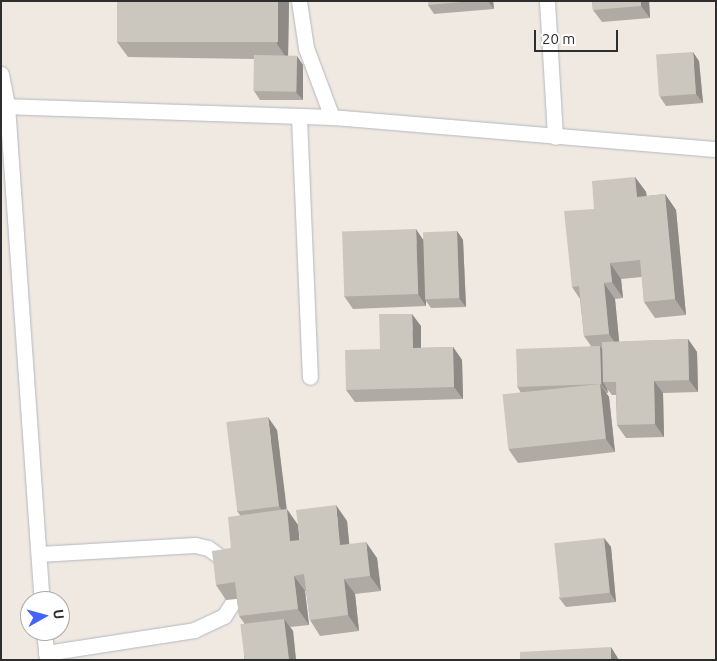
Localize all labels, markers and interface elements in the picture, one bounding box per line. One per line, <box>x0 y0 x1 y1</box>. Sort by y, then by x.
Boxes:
scale bar <box>537 20 621 52</box>
text: 20 m <box>542 30 575 47</box>
north arrow <box>20 591 70 641</box>
text: U <box>50 608 67 620</box>

